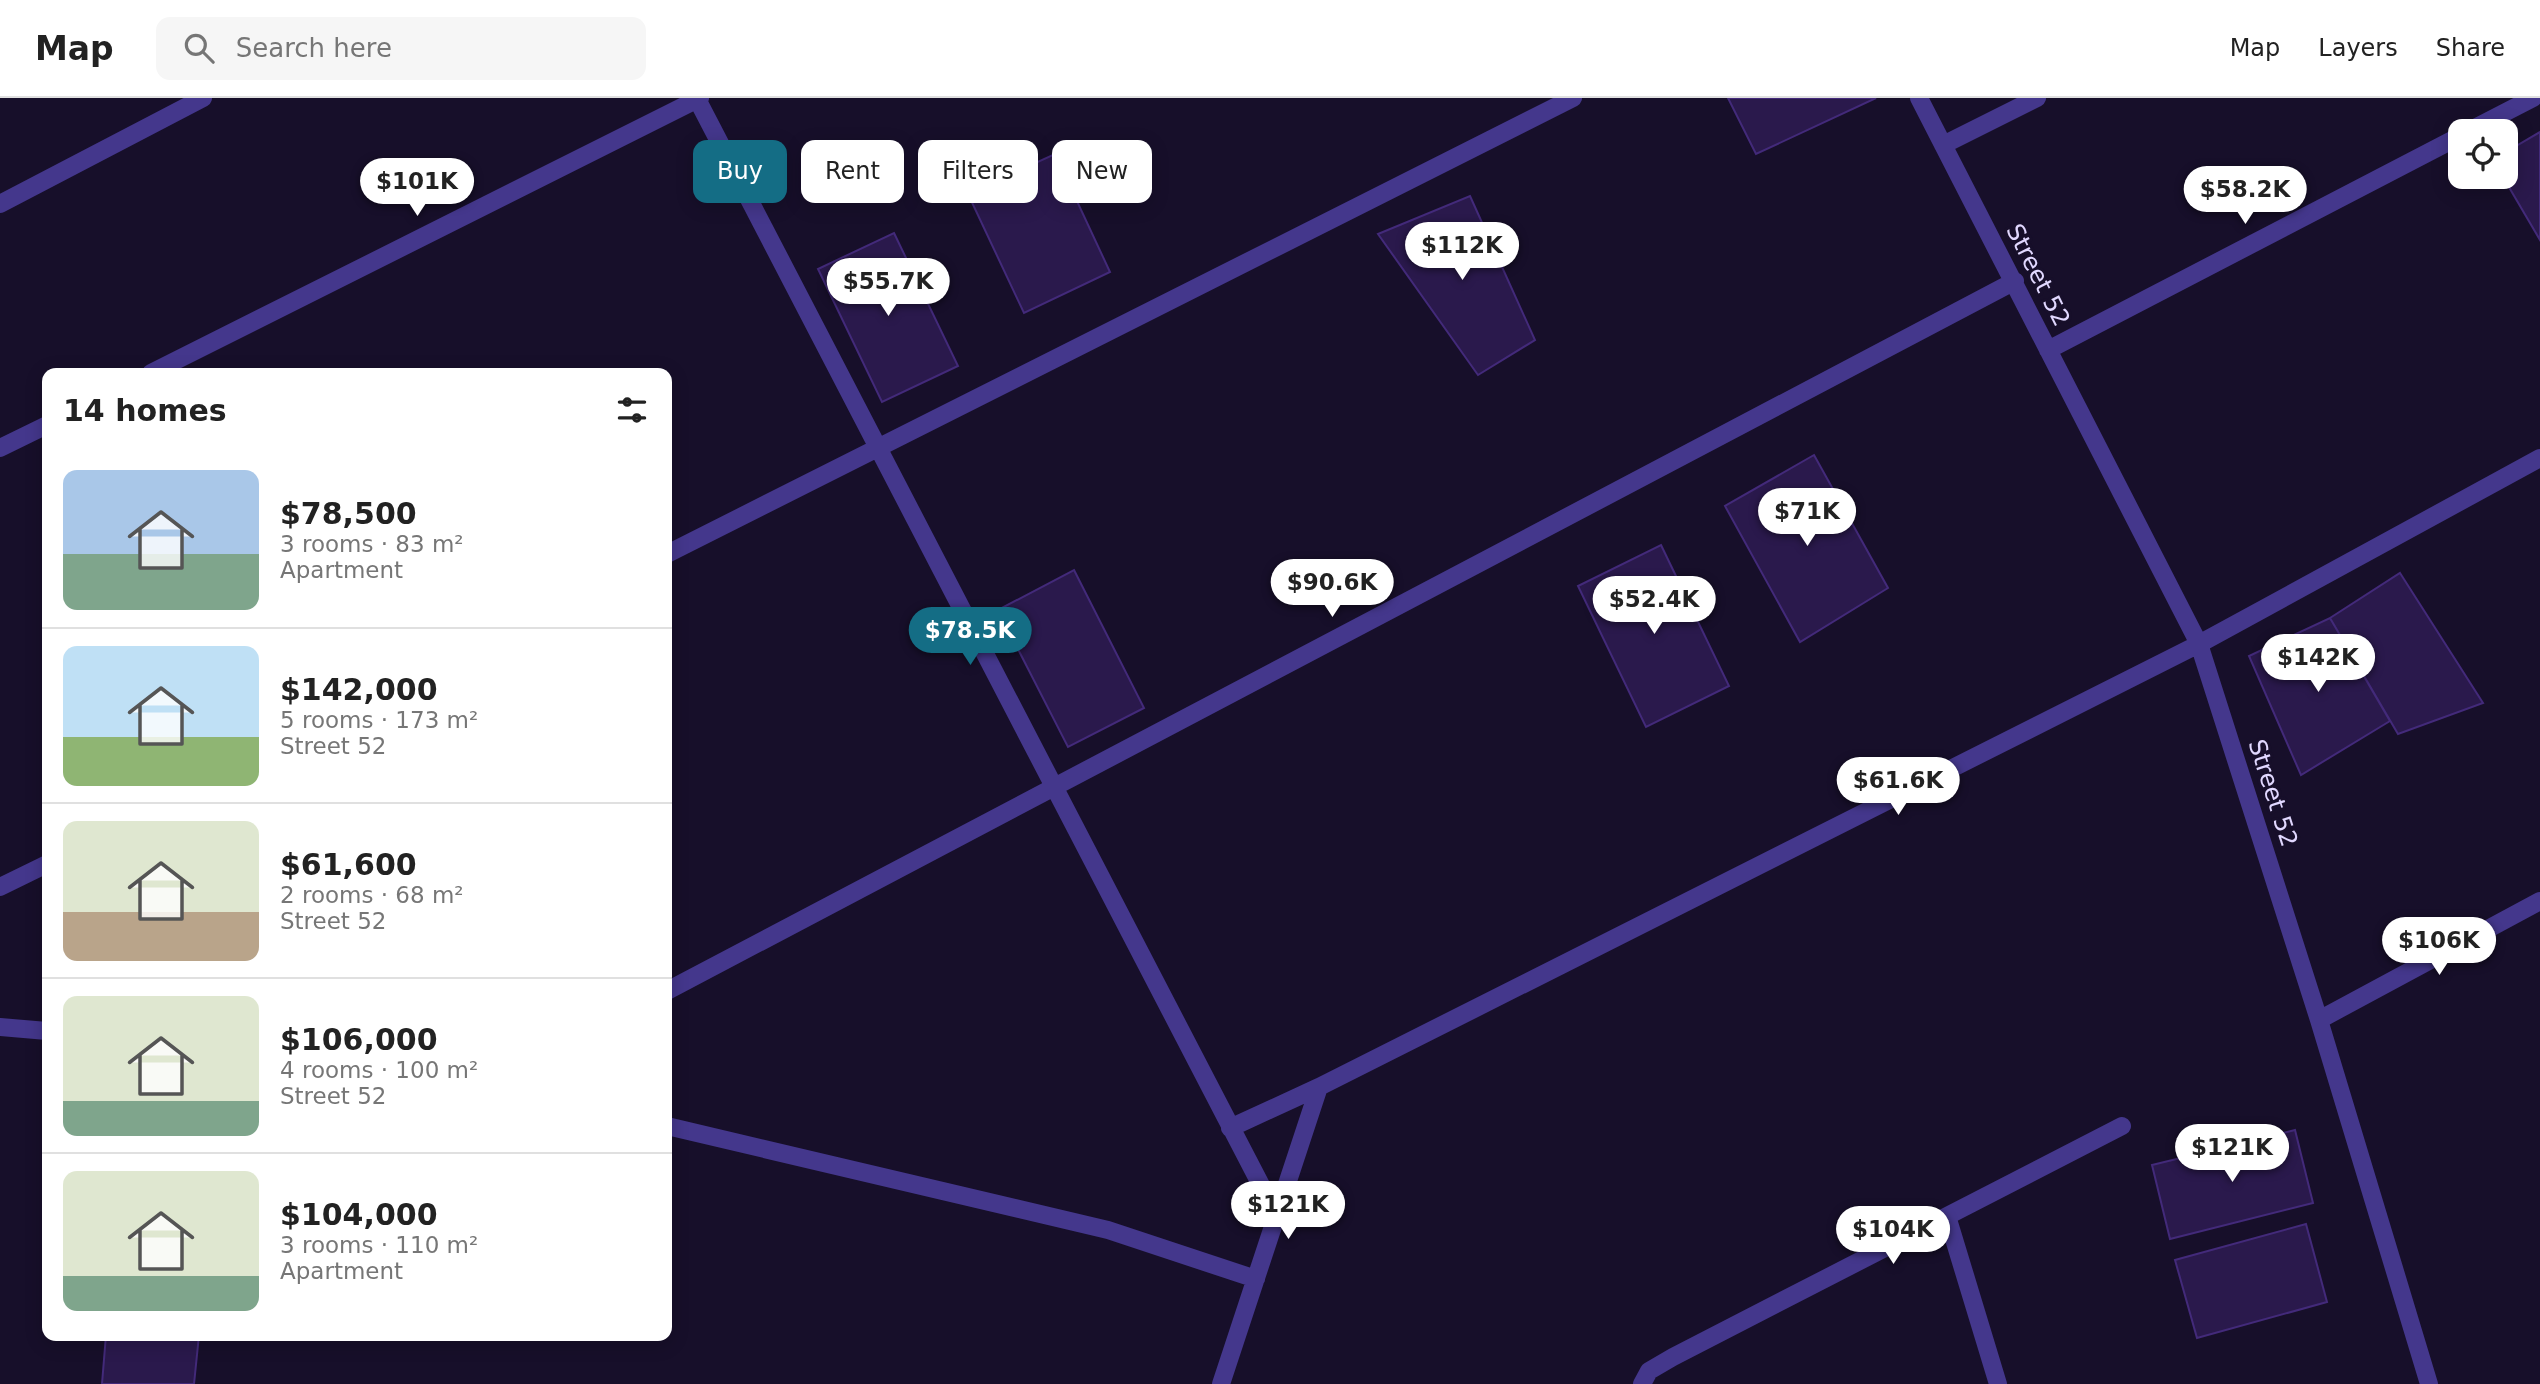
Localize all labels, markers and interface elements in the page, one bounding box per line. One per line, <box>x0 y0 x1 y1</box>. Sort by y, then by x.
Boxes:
search box <box>156 17 646 80</box>
text: Map <box>35 29 114 68</box>
icon: search <box>180 29 218 67</box>
text: Search here <box>236 33 392 63</box>
text: Map <box>2230 34 2280 62</box>
text: Layers <box>2318 34 2398 62</box>
text: Share <box>2436 34 2505 62</box>
map controls <box>2448 119 2518 189</box>
button: locate <box>2448 119 2518 189</box>
chip: Buy <box>693 140 787 203</box>
chip: Rent <box>801 140 904 203</box>
chip: Filters <box>918 140 1038 203</box>
chip: New <box>1052 140 1152 203</box>
pin: $101K <box>368 158 466 218</box>
pin: $58.2K <box>2188 166 2302 226</box>
text: $101K <box>376 168 458 194</box>
text: $58.2K <box>2200 176 2290 202</box>
street label: Street 52 <box>2000 219 2076 331</box>
pin: $112K <box>1413 222 1511 282</box>
text: $112K <box>1421 232 1503 258</box>
pin: $55.7K <box>831 258 945 318</box>
text: $55.7K <box>843 268 933 294</box>
icon: filters <box>613 391 651 429</box>
text: 14 homes <box>63 393 227 428</box>
pin: $71K <box>1766 489 1848 548</box>
text: $78,500 <box>280 496 417 531</box>
icon: home <box>119 498 203 582</box>
text: $71K <box>1774 498 1840 524</box>
text: 3 rooms · 83 m² <box>280 531 464 557</box>
text: Apartment <box>280 557 403 583</box>
pin: $90.6K <box>1275 560 1389 619</box>
text: $90.6K <box>1287 569 1377 595</box>
pin: $52.4K <box>1597 576 1711 636</box>
text: $52.4K <box>1609 586 1699 612</box>
pin: $78.5K <box>913 608 1027 667</box>
text: $78.5K <box>925 617 1015 643</box>
pin: $142K <box>2269 634 2367 694</box>
text: $142K <box>2277 644 2359 670</box>
text: $142,000 <box>280 672 438 707</box>
icon: home <box>119 674 203 758</box>
text: 5 rooms · 173 m² <box>280 707 478 733</box>
text: Street 52 <box>280 733 386 759</box>
street label: Street 52 <box>2243 736 2303 850</box>
pin: $61.6K <box>1841 758 1955 817</box>
text: $61.6K <box>1853 767 1943 793</box>
text: $61,600 <box>280 847 417 882</box>
icon: home <box>119 849 203 933</box>
text: 2 rooms · 68 m² <box>280 882 464 908</box>
text: Street 52 <box>280 908 386 934</box>
pin: $106K <box>2390 918 2488 977</box>
text: $106K <box>2398 927 2480 953</box>
text: $106,000 <box>280 1022 438 1057</box>
icon: home <box>119 1024 203 1108</box>
text: 4 rooms · 100 m² <box>280 1057 478 1083</box>
text: Street 52 <box>280 1083 386 1109</box>
pin: $121K <box>2183 1124 2281 1184</box>
text: $121K <box>2191 1134 2273 1160</box>
pin: $121K <box>1239 1182 1337 1241</box>
text: $121K <box>1247 1191 1329 1217</box>
text: $104,000 <box>280 1197 438 1232</box>
icon: home <box>119 1199 203 1283</box>
pin: $104K <box>1844 1206 1942 1266</box>
text: $104K <box>1852 1216 1934 1242</box>
text: 3 rooms · 110 m² <box>280 1232 478 1258</box>
text: Apartment <box>280 1258 403 1284</box>

